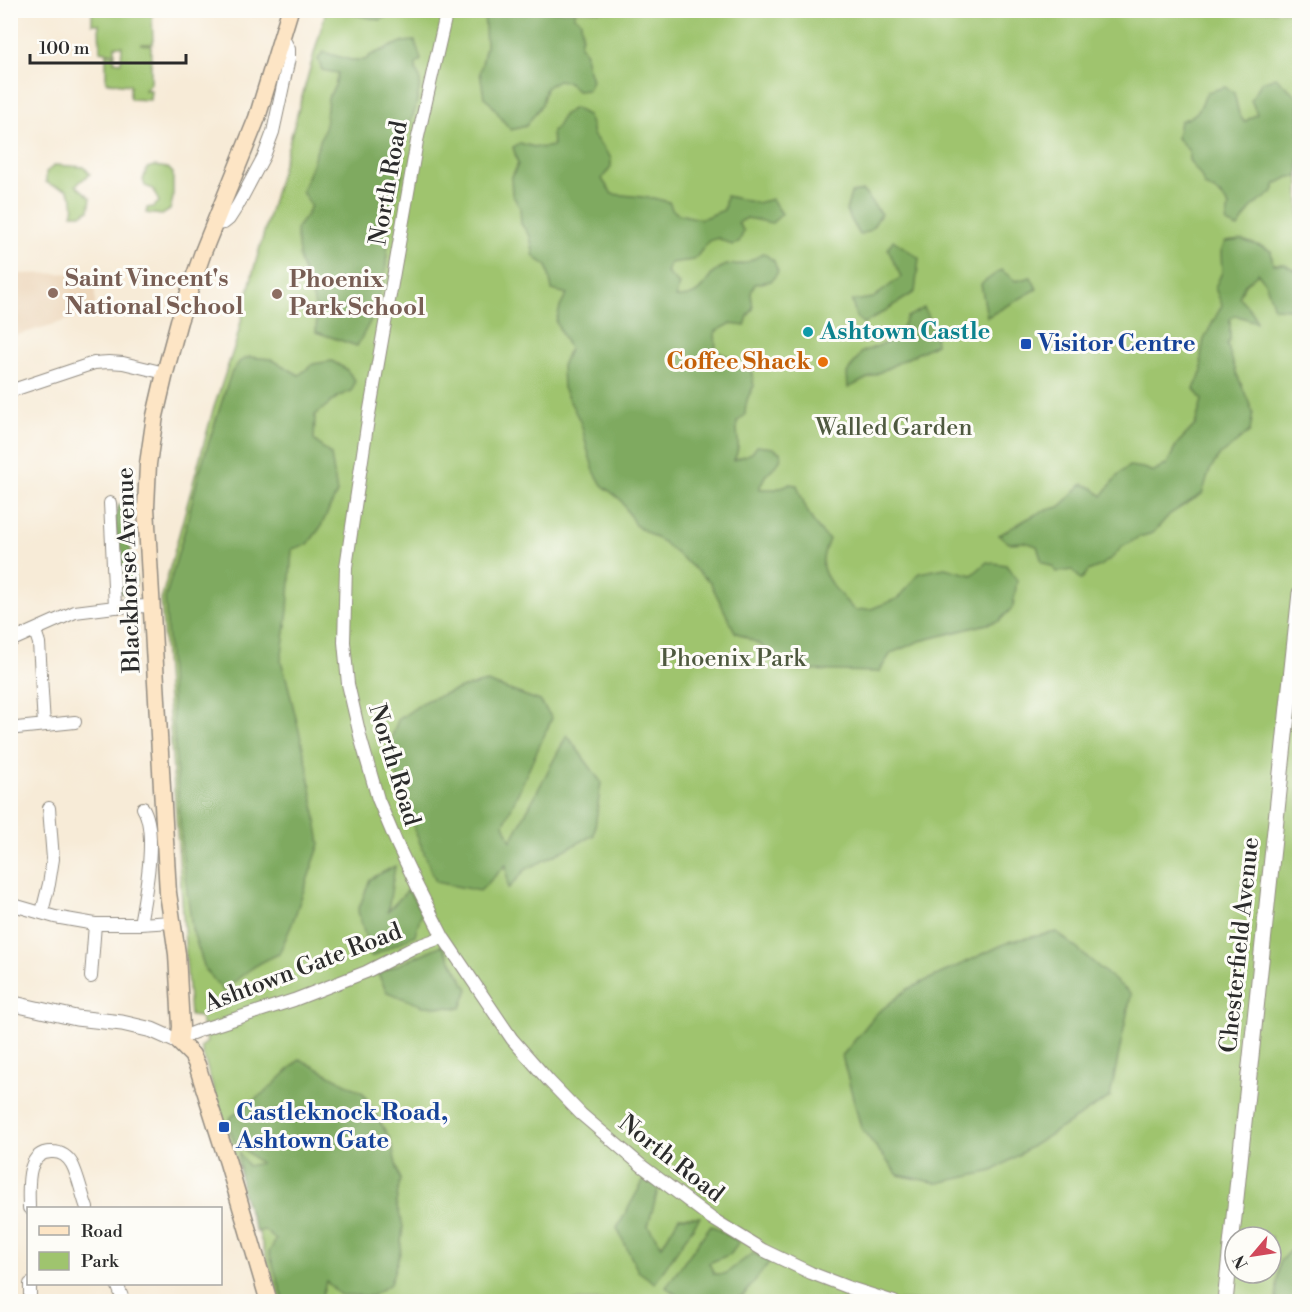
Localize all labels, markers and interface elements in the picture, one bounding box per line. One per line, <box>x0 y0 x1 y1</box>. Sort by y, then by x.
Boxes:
scale bar <box>30 27 186 65</box>
text: 100 m <box>39 37 90 60</box>
street label: North Road <box>363 118 415 248</box>
place label: Saint Vincent's National School <box>65 264 243 322</box>
place label: Phoenix Park School <box>289 265 425 323</box>
marker: Saint Vincent's National School <box>46 286 60 300</box>
marker: Phoenix Park School <box>270 287 284 301</box>
place label: Ashtown Castle <box>819 317 991 347</box>
marker: Ashtown Castle <box>801 325 815 339</box>
place label: Visitor Centre <box>1037 329 1196 359</box>
marker: Visitor Centre <box>1019 337 1033 351</box>
place label: Coffee Shack <box>666 347 812 377</box>
marker: Coffee Shack <box>816 355 830 369</box>
park label: Walled Garden <box>814 413 973 443</box>
street label: Blackhorse Avenue <box>110 467 148 674</box>
park label: Phoenix Park <box>660 644 807 674</box>
street label: North Road <box>361 700 427 830</box>
street label: Chesterfield Avenue <box>1214 836 1266 1054</box>
street label: Ashtown Gate Road <box>199 916 406 1020</box>
place label: Castleknock Road, Ashtown Gate <box>235 1098 448 1156</box>
street label: North Road <box>612 1108 730 1210</box>
marker: Castleknock Road, Ashtown Gate <box>217 1120 231 1134</box>
legend <box>27 1207 222 1285</box>
text: Road <box>81 1220 124 1243</box>
north arrow <box>1223 1225 1283 1285</box>
text: Park <box>81 1250 120 1273</box>
text: N <box>1229 1251 1253 1272</box>

